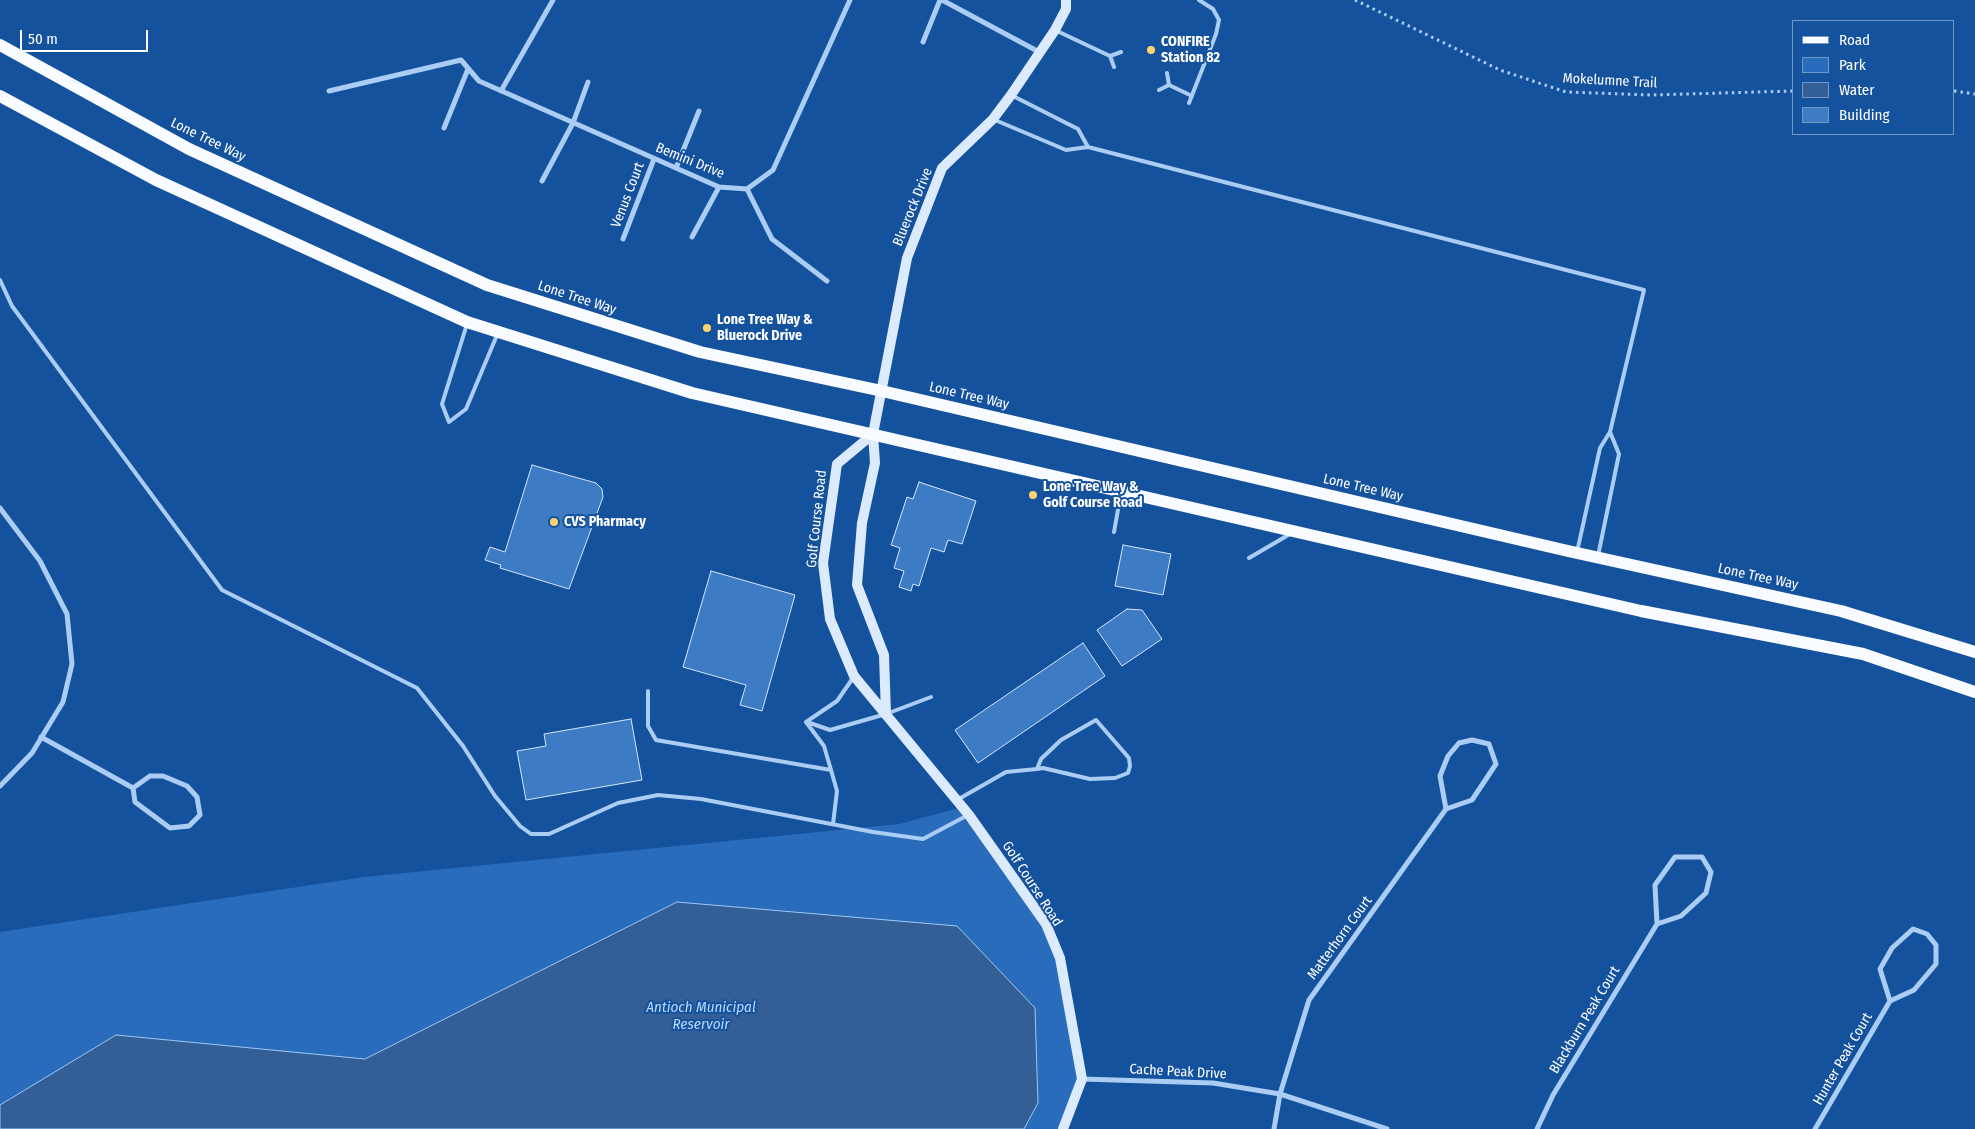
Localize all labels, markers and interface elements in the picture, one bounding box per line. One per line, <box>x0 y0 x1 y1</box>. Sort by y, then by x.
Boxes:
scale bar <box>22 20 150 52</box>
legend <box>1792 20 1955 135</box>
text: 50 m <box>28 30 58 48</box>
text: Road <box>1839 31 1870 49</box>
place label: CONFIRE Station 82 <box>1161 34 1220 66</box>
marker: CONFIRE Station 82 <box>1145 44 1157 56</box>
text: Park <box>1839 56 1866 74</box>
street label: Mokelumne Trail <box>1562 70 1658 92</box>
text: Water <box>1839 81 1874 99</box>
text: Building <box>1839 106 1890 124</box>
street label: Lone Tree Way <box>168 115 248 165</box>
street label: Bemini Drive <box>653 140 727 182</box>
street label: Venus Court <box>608 160 648 230</box>
street label: Bluerock Drive <box>890 165 936 249</box>
street label: Lone Tree Way <box>536 277 618 319</box>
place label: Lone Tree Way & Bluerock Drive <box>717 312 813 344</box>
marker: Lone Tree Way & Bluerock Drive <box>701 322 713 334</box>
street label: Lone Tree Way <box>927 379 1011 413</box>
street label: Golf Course Road <box>804 469 830 569</box>
street label: Lone Tree Way <box>1321 471 1405 505</box>
place label: Lone Tree Way & Golf Course Road <box>1043 479 1143 512</box>
marker: Lone Tree Way & Golf Course Road <box>1027 489 1039 501</box>
place label: CVS Pharmacy <box>564 514 646 530</box>
marker: CVS Pharmacy <box>548 516 560 528</box>
street label: Lone Tree Way <box>1716 560 1800 594</box>
street label: Golf Course Road <box>998 838 1066 930</box>
street label: Matterhorn Court <box>1304 893 1376 983</box>
street label: Blackburn Peak Court <box>1546 963 1624 1077</box>
water label: Antioch Municipal Reservoir <box>646 999 756 1034</box>
street label: Hunter Peak Court <box>1810 1010 1876 1108</box>
street label: Cache Peak Drive <box>1129 1061 1227 1083</box>

